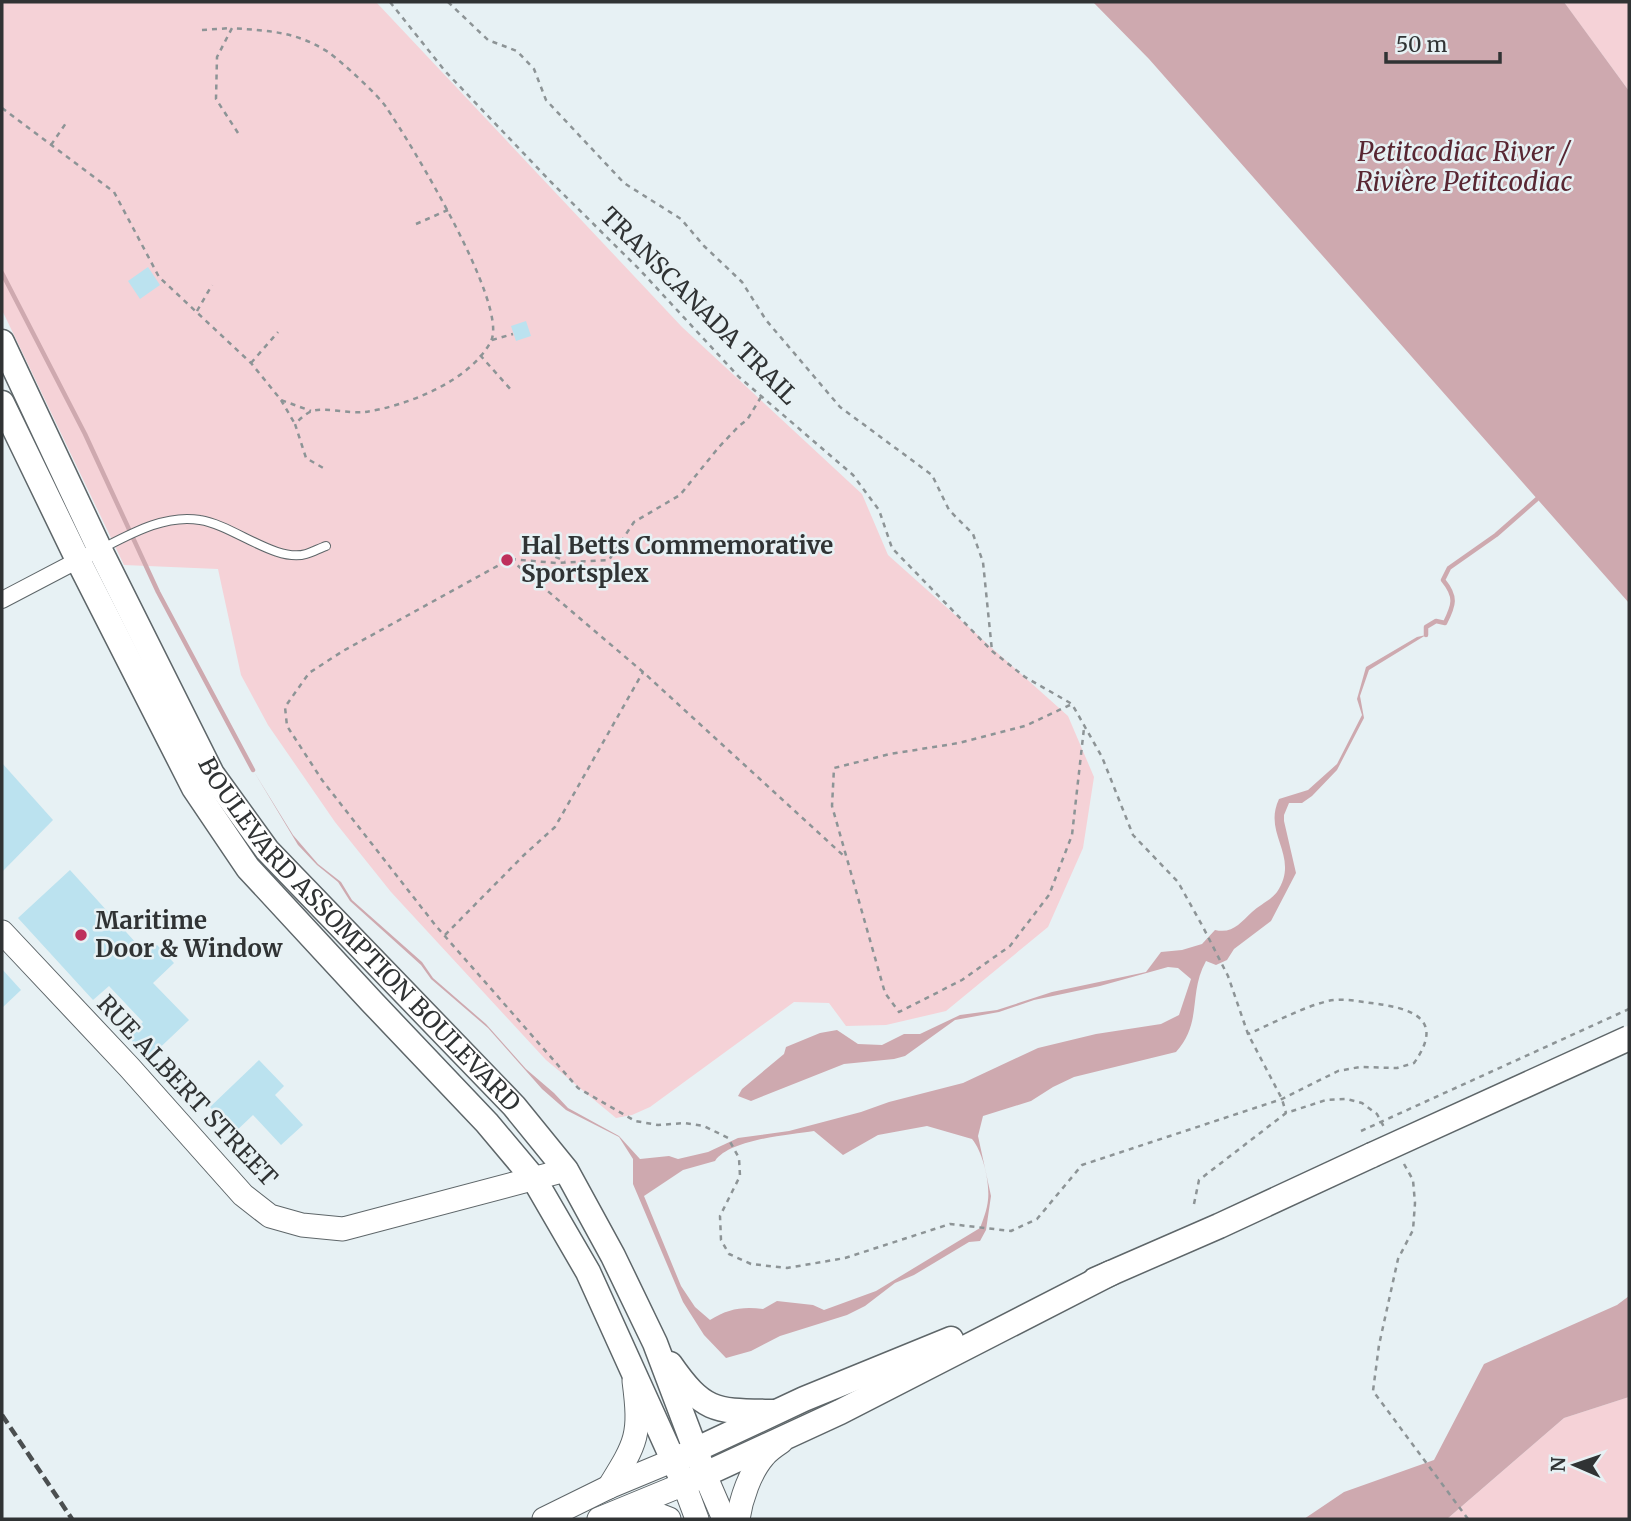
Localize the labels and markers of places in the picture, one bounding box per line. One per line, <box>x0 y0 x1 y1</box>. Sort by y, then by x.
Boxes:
place label: Hal Betts Commemorative Sportsplex <box>521 530 833 589</box>
marker: Hal Betts Commemorative Sportsplex <box>499 552 515 568</box>
place label: Maritime Door & Window <box>95 905 283 964</box>
marker: Maritime Door & Window <box>73 927 89 943</box>

